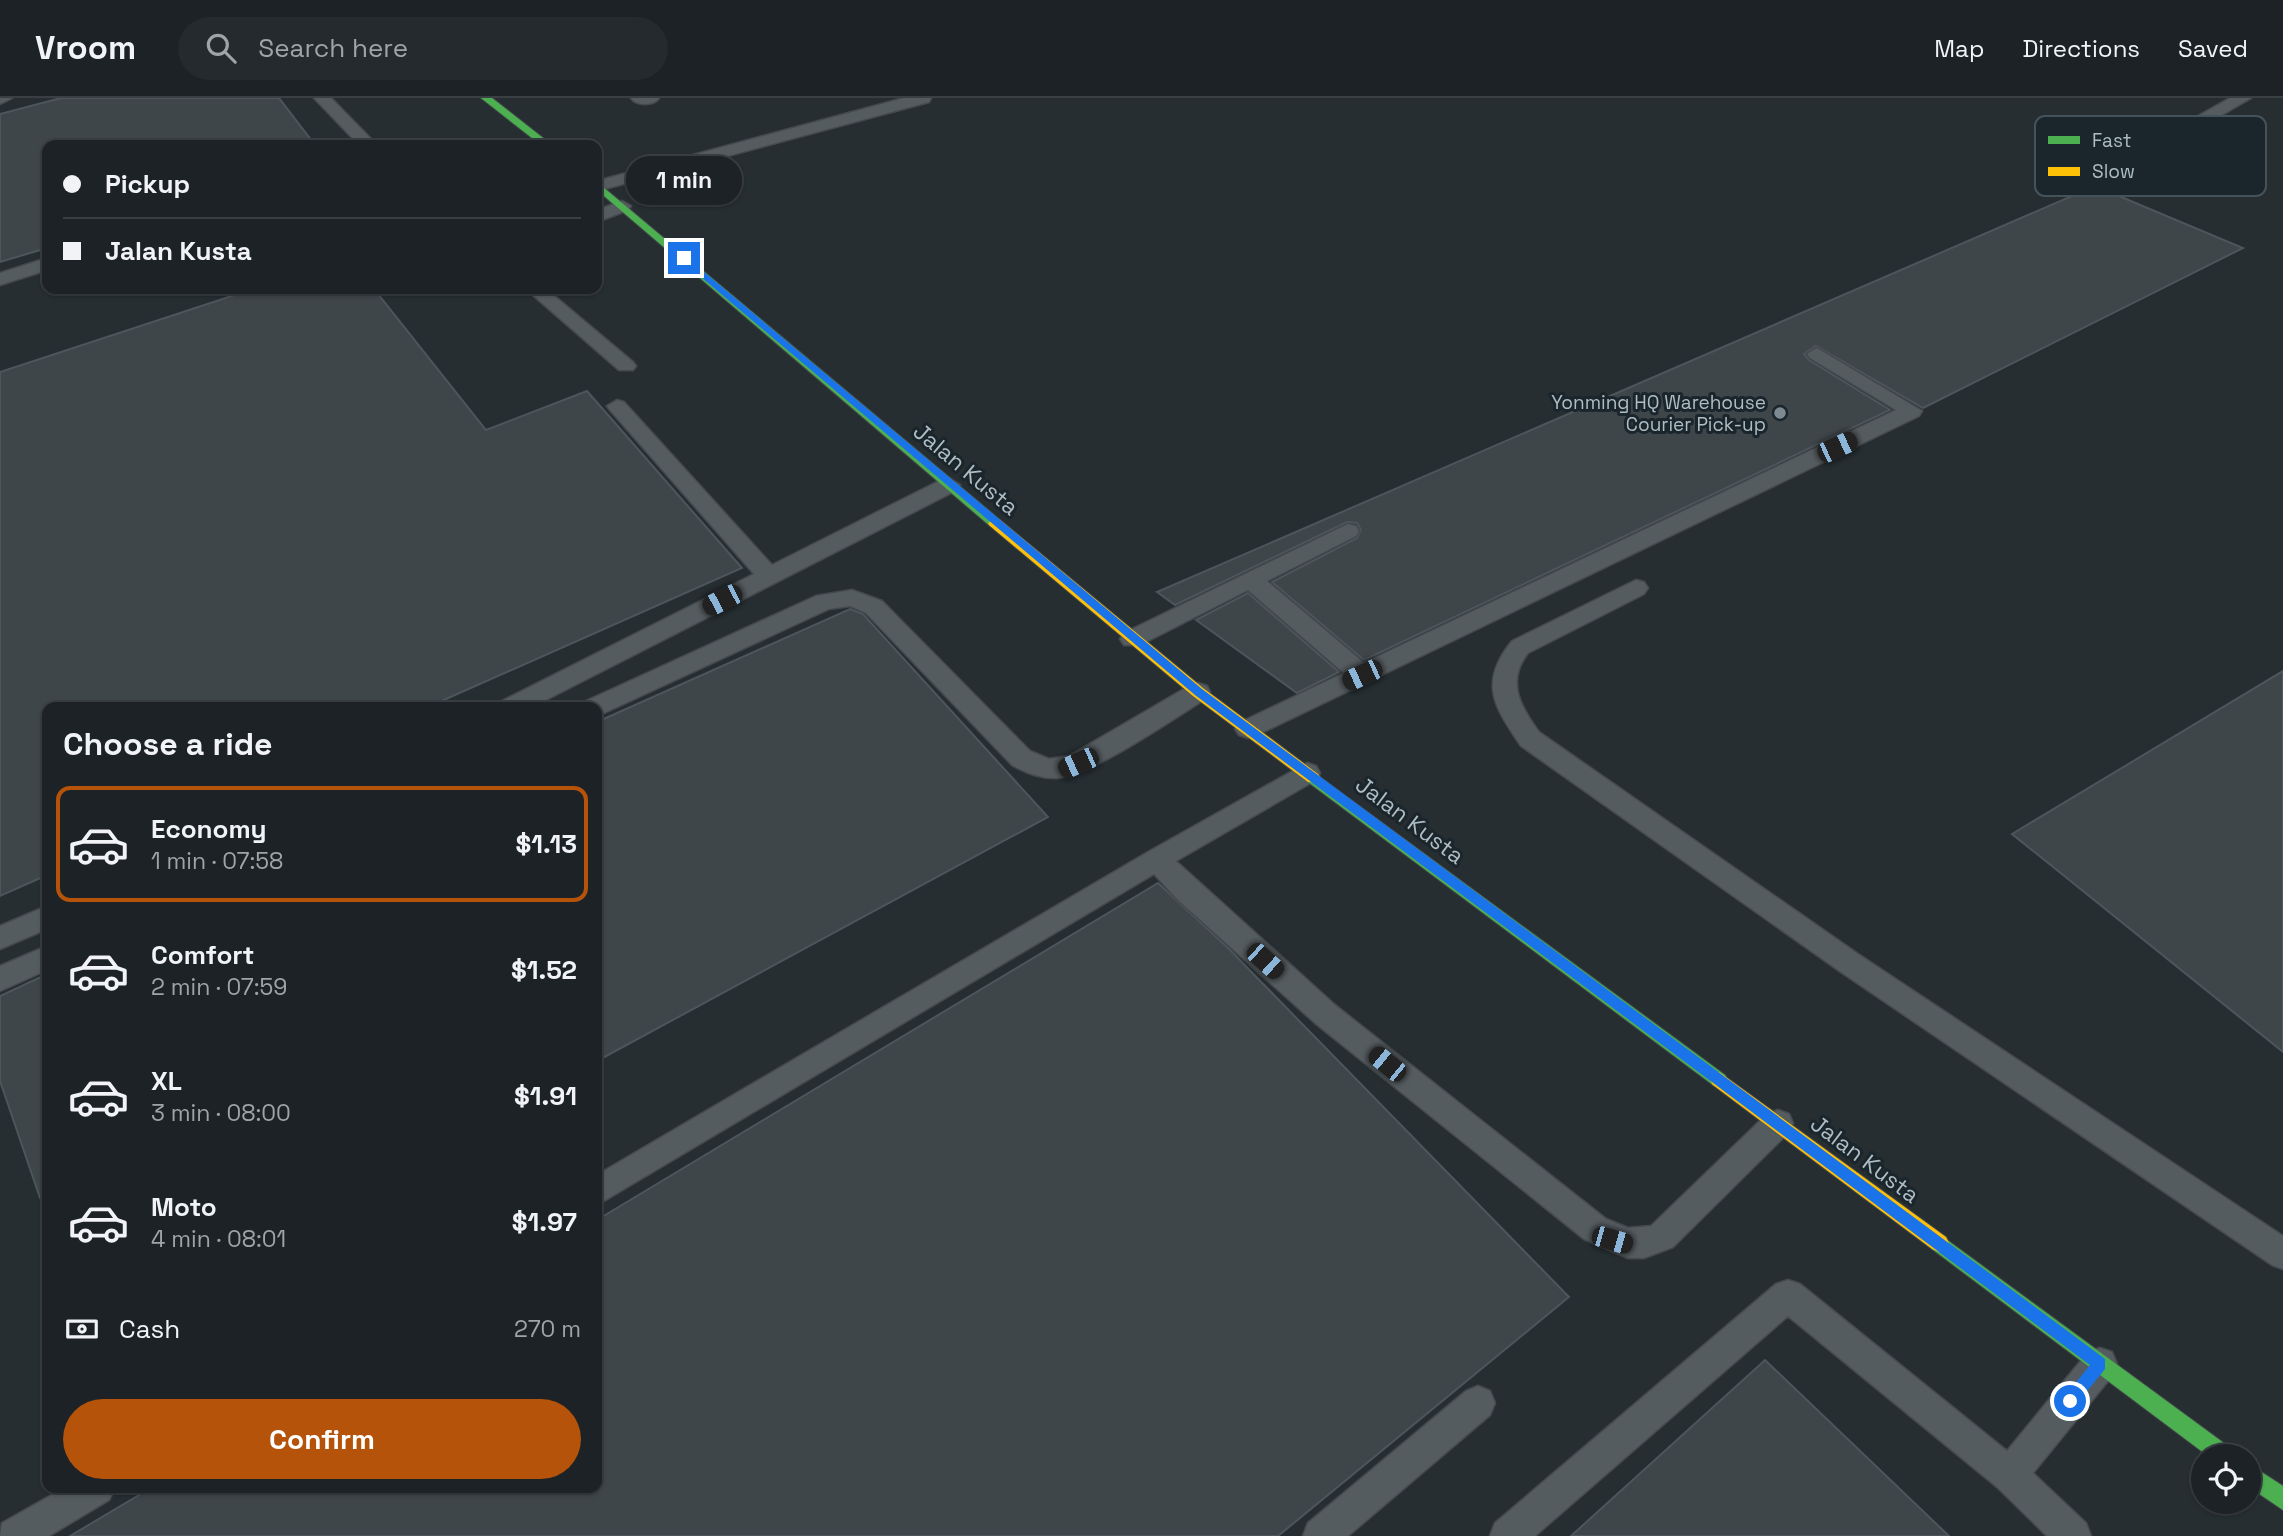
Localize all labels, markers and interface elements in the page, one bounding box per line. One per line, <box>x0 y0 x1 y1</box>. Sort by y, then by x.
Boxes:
search box <box>178 17 668 80</box>
text: Vroom <box>35 27 136 69</box>
icon: search <box>202 29 240 67</box>
text: Search here <box>258 31 408 65</box>
text: Map <box>1934 33 1984 64</box>
text: Directions <box>2022 33 2140 64</box>
text: Saved <box>2178 33 2248 64</box>
legend <box>2035 116 2266 196</box>
text: Fast <box>2092 128 2132 153</box>
callout: 1 min <box>626 156 742 206</box>
text: Slow <box>2092 159 2135 184</box>
text: 1 min <box>656 165 712 195</box>
text: Pickup <box>105 167 190 201</box>
text: Jalan Kusta <box>105 234 252 268</box>
route end <box>668 242 700 274</box>
place label: Yonming HQ Warehouse Courier Pick-up <box>1551 390 1766 437</box>
marker: Yonming HQ Warehouse Courier Pick-up <box>1772 405 1788 421</box>
street label: Jalan Kusta <box>907 416 1025 522</box>
car <box>1814 429 1861 465</box>
car <box>699 581 746 619</box>
car <box>1339 657 1386 693</box>
text: Choose a ride <box>63 724 273 764</box>
car <box>1055 745 1102 781</box>
street label: Jalan Kusta <box>1350 769 1470 871</box>
text: Economy <box>151 812 267 846</box>
icon: car <box>67 813 130 876</box>
text: $1.13 <box>516 827 577 861</box>
text: 1 min · 07:58 <box>151 846 283 876</box>
text: Comfort <box>151 938 254 972</box>
icon: car <box>67 939 130 1002</box>
car <box>1243 939 1288 983</box>
text: $1.52 <box>511 953 577 987</box>
text: 2 min · 07:59 <box>151 972 287 1002</box>
car <box>1365 1043 1410 1085</box>
text: XL <box>151 1064 182 1098</box>
icon: car <box>67 1065 130 1128</box>
text: $1.91 <box>514 1079 577 1113</box>
text: 3 min · 08:00 <box>151 1098 291 1128</box>
street label: Jalan Kusta <box>1805 1108 1925 1210</box>
text: Moto <box>151 1190 217 1224</box>
icon: car <box>67 1191 130 1254</box>
text: $1.97 <box>512 1205 577 1239</box>
text: 4 min · 08:01 <box>151 1224 286 1254</box>
car <box>1589 1224 1636 1256</box>
icon: cash <box>63 1310 101 1348</box>
text: Cash <box>119 1312 180 1346</box>
text: 270 m <box>514 1314 581 1344</box>
route start <box>2054 1385 2086 1417</box>
button: Confirm <box>63 1399 581 1479</box>
map controls <box>2191 1444 2261 1514</box>
button: locate <box>2191 1444 2261 1514</box>

